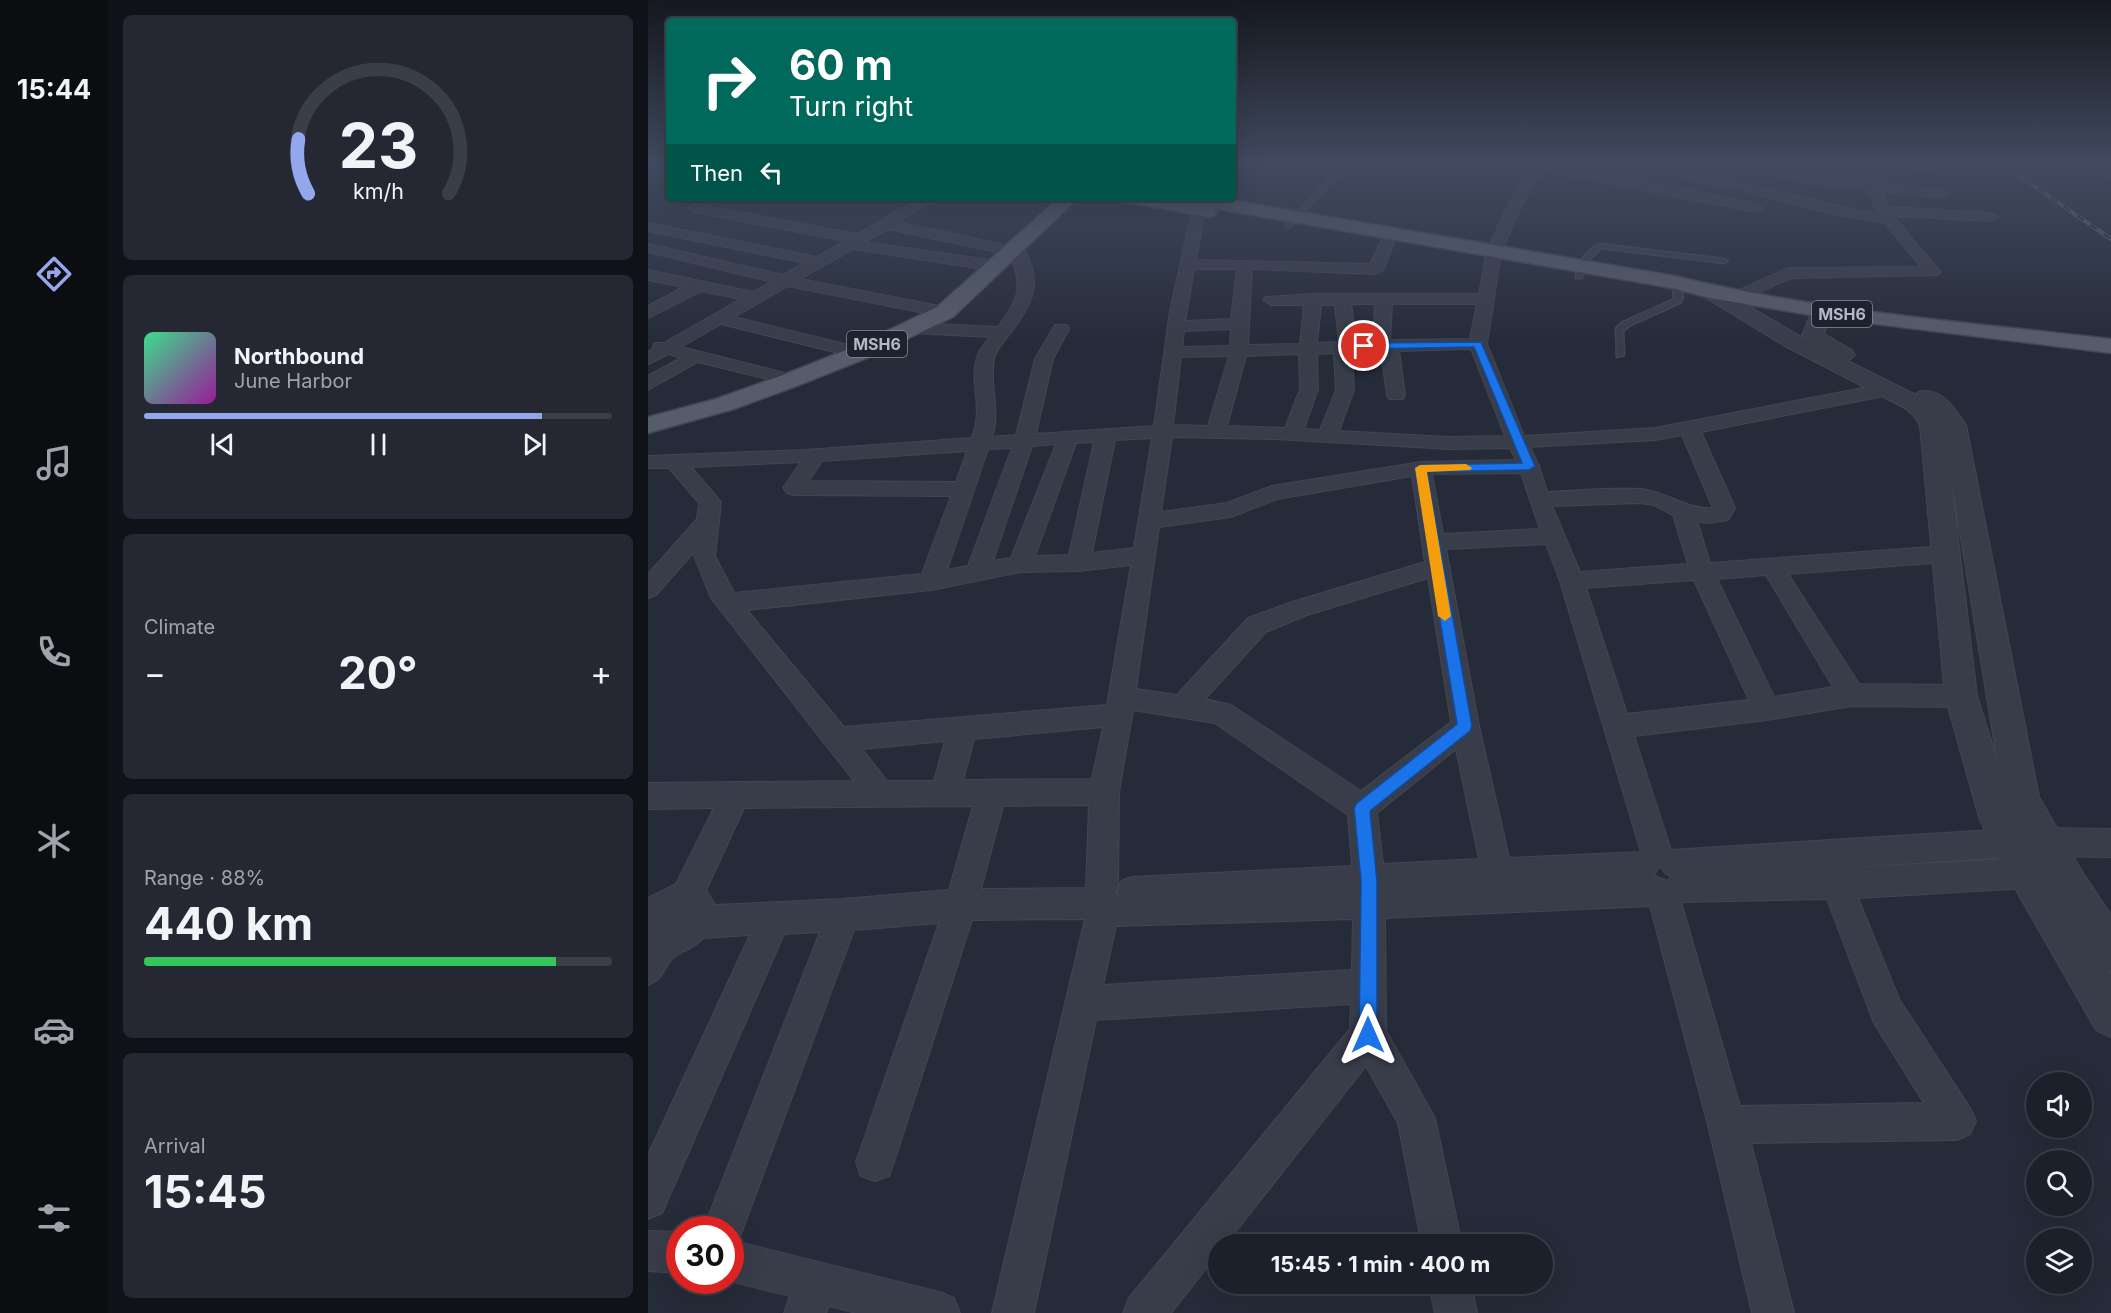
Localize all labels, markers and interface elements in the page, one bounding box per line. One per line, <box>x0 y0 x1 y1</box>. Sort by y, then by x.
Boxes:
text: 60 m <box>789 39 893 90</box>
icon: right <box>690 42 768 120</box>
text: 15:44 <box>17 73 91 106</box>
text: Turn right <box>789 90 913 123</box>
text: 23 <box>338 108 418 183</box>
icon: left <box>755 156 788 189</box>
text: Then <box>690 160 743 186</box>
text: km/h <box>353 179 403 205</box>
icon: directions <box>33 253 75 295</box>
road number: MSH6 <box>1812 301 1872 327</box>
pin <box>1338 320 1389 371</box>
icon: arrive <box>1347 329 1380 362</box>
road number: MSH6 <box>847 331 907 357</box>
text: Northbound <box>234 343 364 369</box>
text: June Harbor <box>234 369 352 393</box>
icon: previous <box>206 428 239 461</box>
icon: pause <box>362 428 395 461</box>
icon: next <box>518 428 551 461</box>
icon: music <box>33 442 75 484</box>
text: Climate <box>144 615 215 639</box>
icon: phone <box>33 631 75 673</box>
text: 20° <box>338 645 418 700</box>
text: − <box>144 653 166 693</box>
text: + <box>590 653 612 693</box>
icon: climate <box>33 820 75 862</box>
text: Range · 88% <box>144 866 265 890</box>
text: 440 km <box>144 896 313 951</box>
position arrow <box>1336 1003 1400 1067</box>
icon: car <box>33 1009 75 1051</box>
map controls <box>2026 1072 2092 1294</box>
button: sound <box>2026 1072 2092 1138</box>
text: Arrival <box>144 1134 206 1158</box>
button: search <box>2026 1150 2092 1216</box>
text: 15:45 <box>144 1164 266 1219</box>
icon: filters <box>33 1197 75 1239</box>
speed limit sign: 30 <box>666 1216 744 1294</box>
button: layers <box>2026 1228 2092 1294</box>
text: 15:45 · 1 min · 400 m <box>1271 1251 1490 1277</box>

